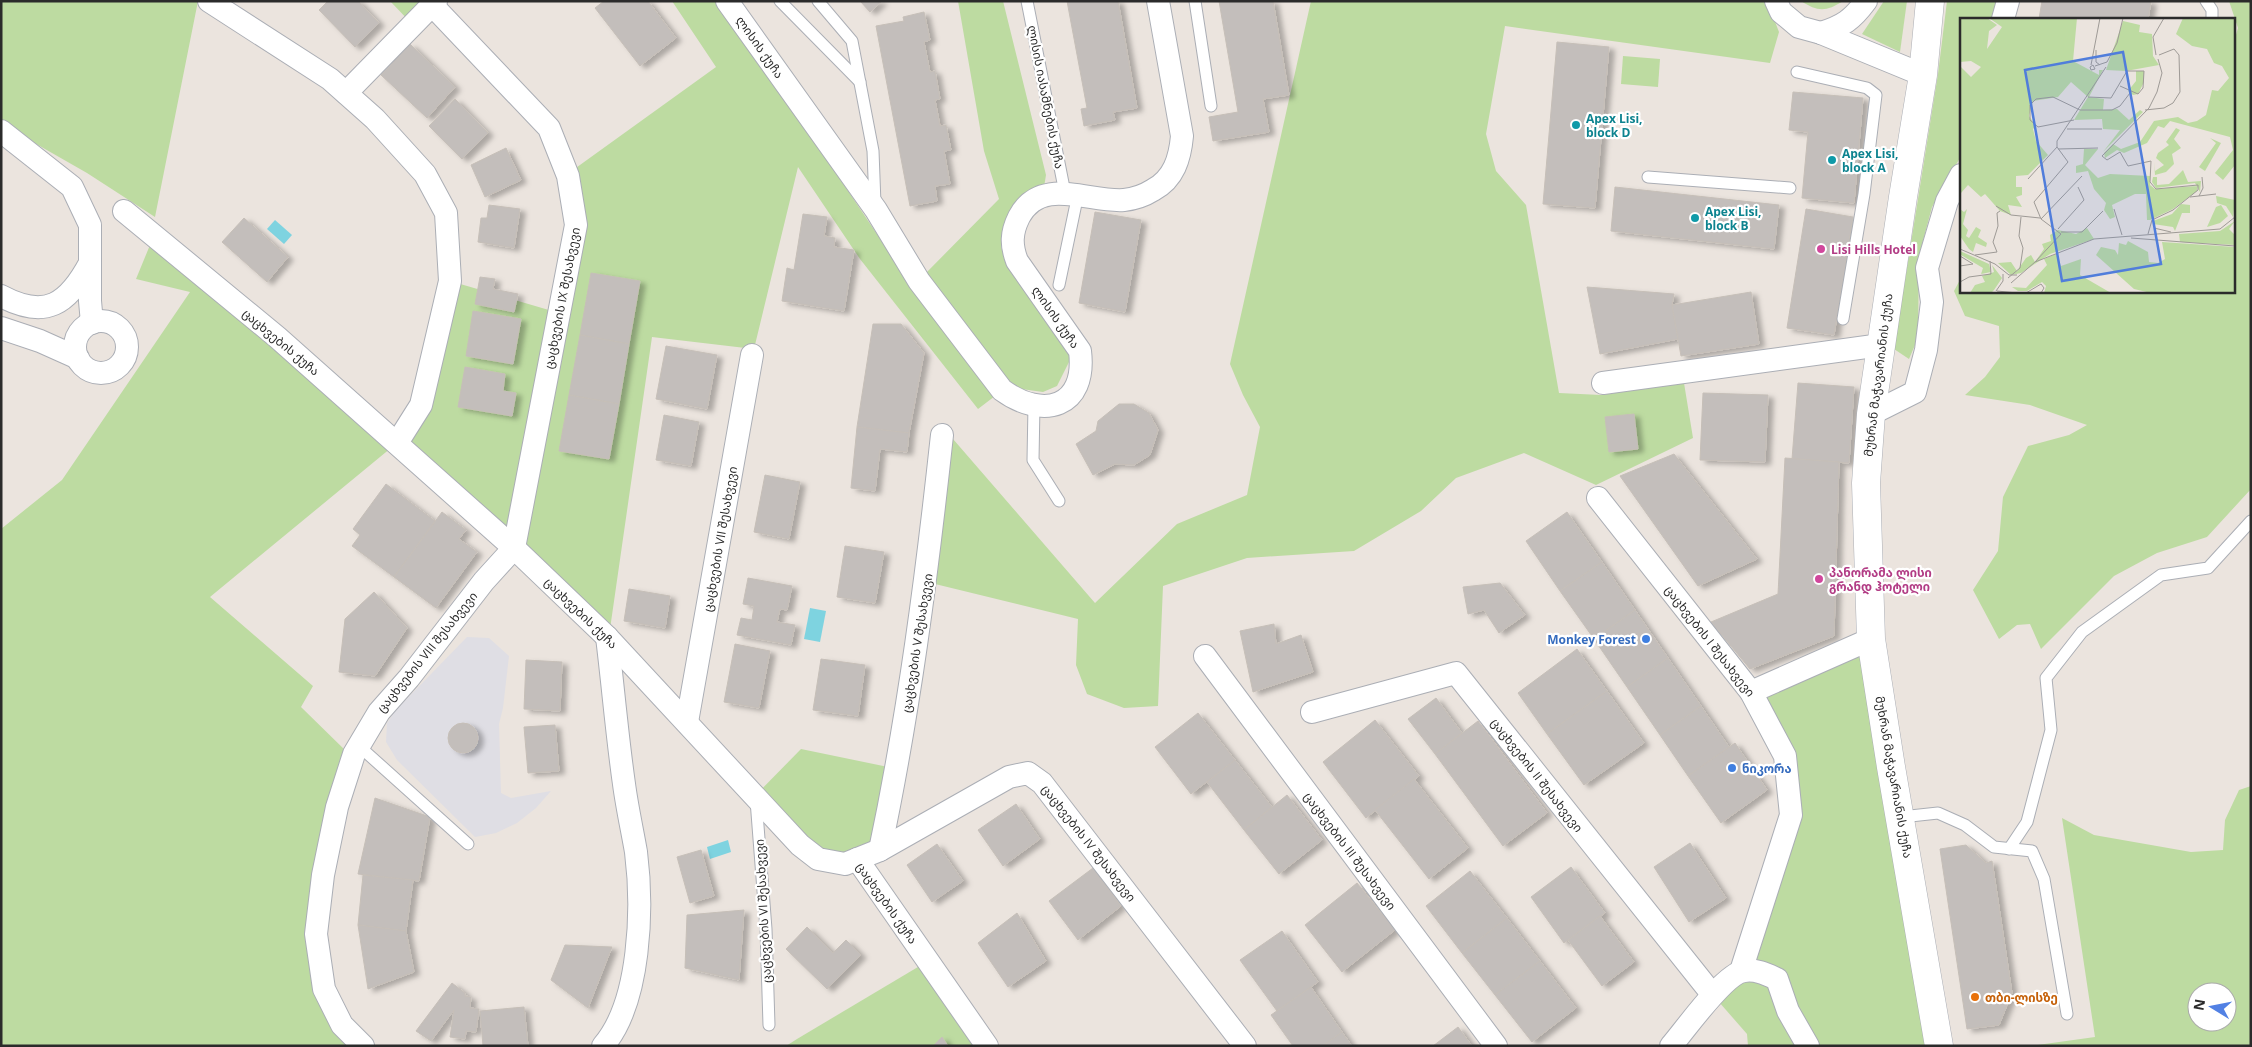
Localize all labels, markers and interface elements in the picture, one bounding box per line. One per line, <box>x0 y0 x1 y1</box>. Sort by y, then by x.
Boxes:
street label: ლისის ქუჩა <box>732 12 788 82</box>
inset map <box>1960 18 2234 292</box>
street label: ლისის იასამნების ქუჩა <box>1024 24 1068 170</box>
place label: Apex Lisi, block D <box>1586 110 1643 141</box>
marker: Apex Lisi, block D <box>1570 119 1582 131</box>
place label: Apex Lisi, block A <box>1842 145 1899 176</box>
marker: Apex Lisi, block A <box>1826 154 1838 166</box>
place label: Apex Lisi, block B <box>1705 203 1762 234</box>
marker: Apex Lisi, block B <box>1689 212 1701 224</box>
street label: ცაცხვების IX შესახვევი <box>540 226 584 370</box>
place label: Lisi Hills Hotel <box>1831 241 1916 258</box>
marker: Lisi Hills Hotel <box>1815 243 1827 255</box>
street label: ლისის ქუჩა <box>1028 282 1084 352</box>
street label: მუხრან მაჭავარიანის ქუჩა <box>1860 292 1896 458</box>
street label: ცაცხვების ქუჩა <box>239 305 323 379</box>
street label: ცაცხვების VII შესახვევი <box>699 465 741 613</box>
place label: პანორამა ლისი გრანდ ჰოტელი <box>1829 564 1932 595</box>
street label: ცაცხვების V შესახვევი <box>898 572 936 714</box>
marker: პანორამა ლისი გრანდ ჰოტელი <box>1813 573 1825 585</box>
street label: ცაცხვების ქუჩა <box>541 574 621 652</box>
street label: ცაცხვების I შესახვევი <box>1661 582 1759 700</box>
street label: ცაცხვების VIII შესახვევი <box>373 588 481 716</box>
place label: Monkey Forest <box>1547 631 1636 648</box>
marker: Monkey Forest <box>1640 633 1652 645</box>
street label: მუხრან მაჭავარიანის ქუჩა <box>1871 695 1917 859</box>
street label: ცაცხვების II შესახვევი <box>1487 714 1587 836</box>
place label: ნიკორა <box>1742 760 1791 777</box>
marker: ნიკორა <box>1726 762 1738 774</box>
street label: ცაცხვების IV შესახვევი <box>1038 781 1140 905</box>
street label: ცაცხვების III შესახვევი <box>1300 788 1400 914</box>
street label: ცაცხვების VI შესახვევი <box>751 838 775 983</box>
street label: ცაცხვების ქუჩა <box>853 859 921 947</box>
north arrow <box>2187 982 2237 1032</box>
place label: თბი-ლისზე <box>1985 989 2058 1006</box>
marker: თბი-ლისზე <box>1969 991 1981 1003</box>
text: N <box>2188 997 2209 1012</box>

